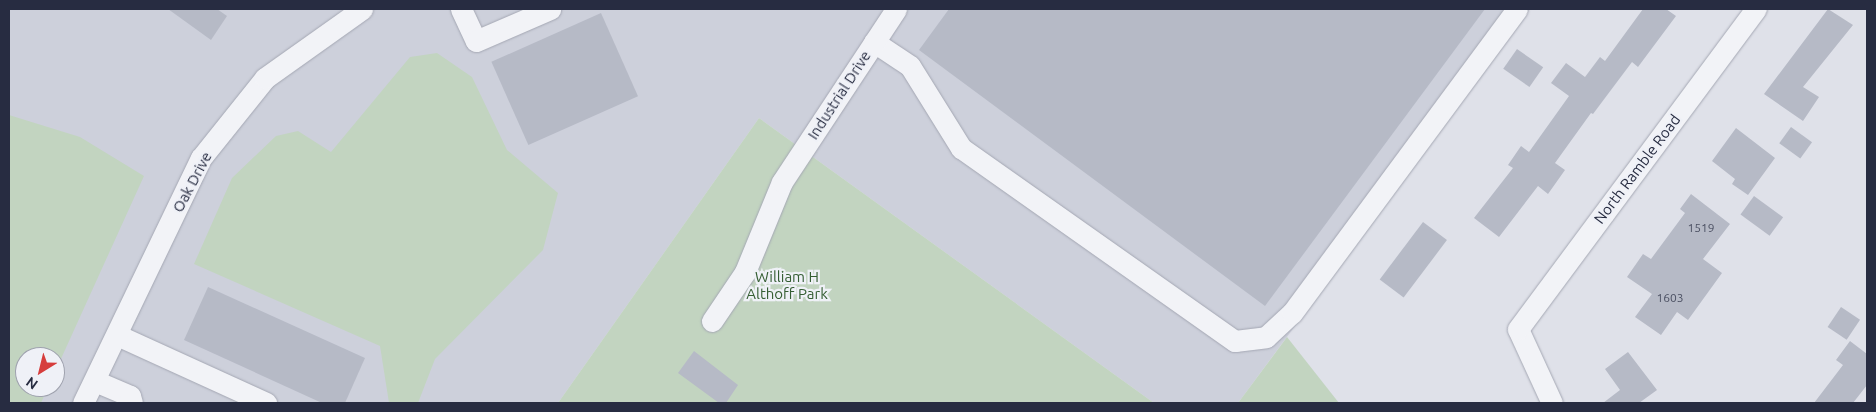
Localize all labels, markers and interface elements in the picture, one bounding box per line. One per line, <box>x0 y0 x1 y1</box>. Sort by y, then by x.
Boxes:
street label: Industrial Drive <box>804 47 874 143</box>
street label: North Ramble Road <box>1590 111 1684 227</box>
street label: Oak Drive <box>169 149 215 215</box>
house number: 1519 <box>1687 221 1715 235</box>
park label: William H Althoff Park <box>746 267 828 302</box>
house number: 1603 <box>1656 291 1684 305</box>
north arrow <box>15 347 65 397</box>
text: N <box>23 374 41 393</box>

